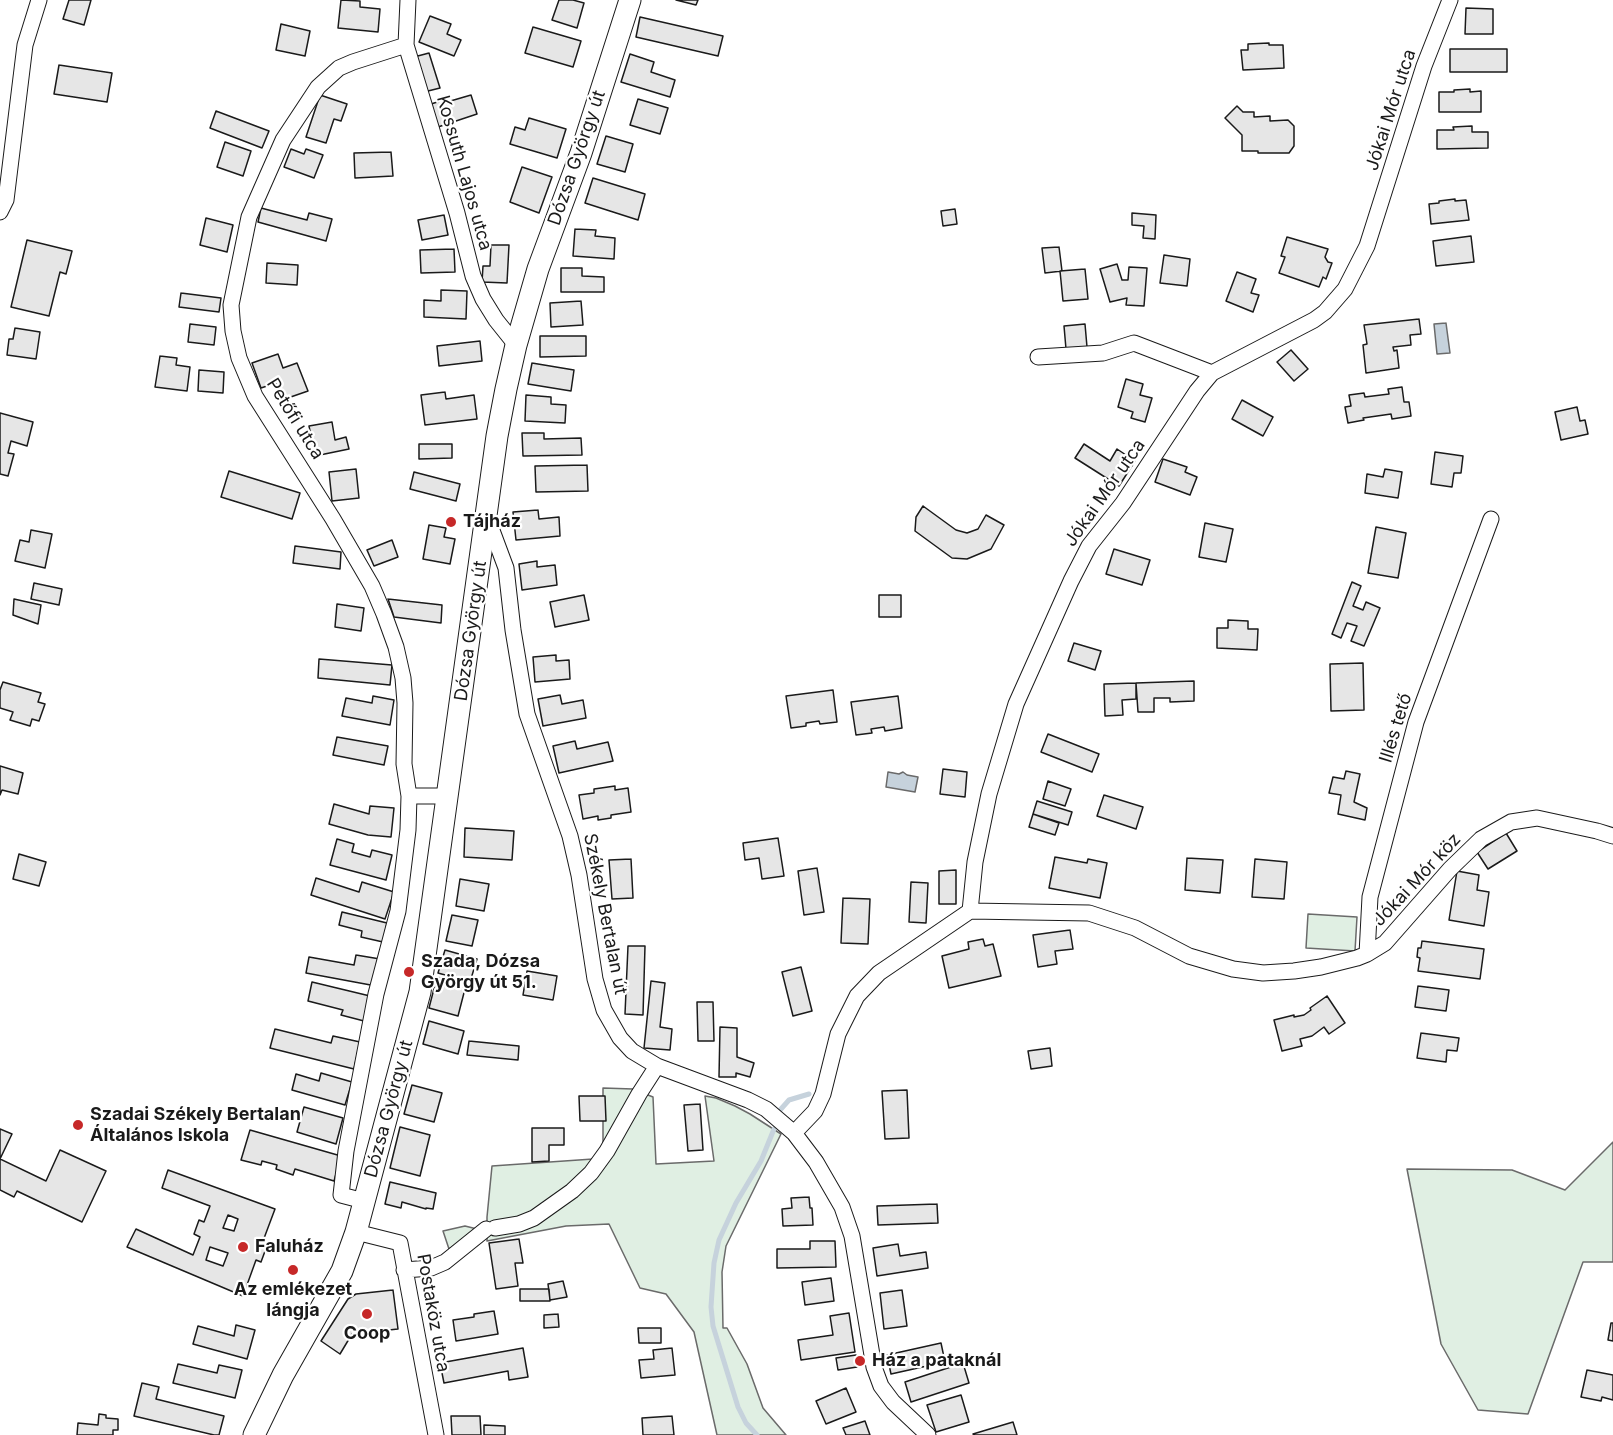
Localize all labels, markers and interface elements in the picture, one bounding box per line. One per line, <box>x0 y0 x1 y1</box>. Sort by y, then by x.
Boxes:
street label: Jókai Mór utca <box>1361 47 1421 173</box>
street label: Dózsa György út <box>544 88 610 228</box>
street label: Kossuth Lajos utca <box>432 93 496 253</box>
street label: Petőfi utca <box>262 375 328 463</box>
street label: Jókai Mór utca <box>1060 435 1150 551</box>
place label: Tájház <box>463 511 521 533</box>
marker: Tájház <box>444 515 458 529</box>
street label: Dózsa György út <box>450 560 492 702</box>
street label: Illés tető <box>1375 691 1417 765</box>
street label: Jókai Mór köz <box>1368 829 1466 931</box>
street label: Székely Bertalan út <box>579 832 631 996</box>
place label: Szada, Dózsa György út 51. <box>421 951 540 994</box>
marker: Szada, Dózsa György út 51. <box>402 965 416 979</box>
street label: Dózsa György út <box>360 1038 418 1180</box>
place label: Szadai Székely Bertalan Általános Iskola <box>90 1104 301 1146</box>
marker: Szadai Székely Bertalan Általános Iskola <box>71 1118 85 1132</box>
place label: Faluház <box>255 1236 324 1258</box>
marker: Faluház <box>236 1240 250 1254</box>
street label: Postaköz utca <box>412 1252 454 1374</box>
marker: Az emlékezet lángja <box>286 1263 300 1277</box>
place label: Az emlékezet lángja <box>234 1279 352 1322</box>
marker: Coop <box>360 1307 374 1321</box>
place label: Coop <box>344 1323 390 1345</box>
place label: Ház a pataknál <box>872 1350 1001 1372</box>
marker: Ház a pataknál <box>853 1354 867 1368</box>

